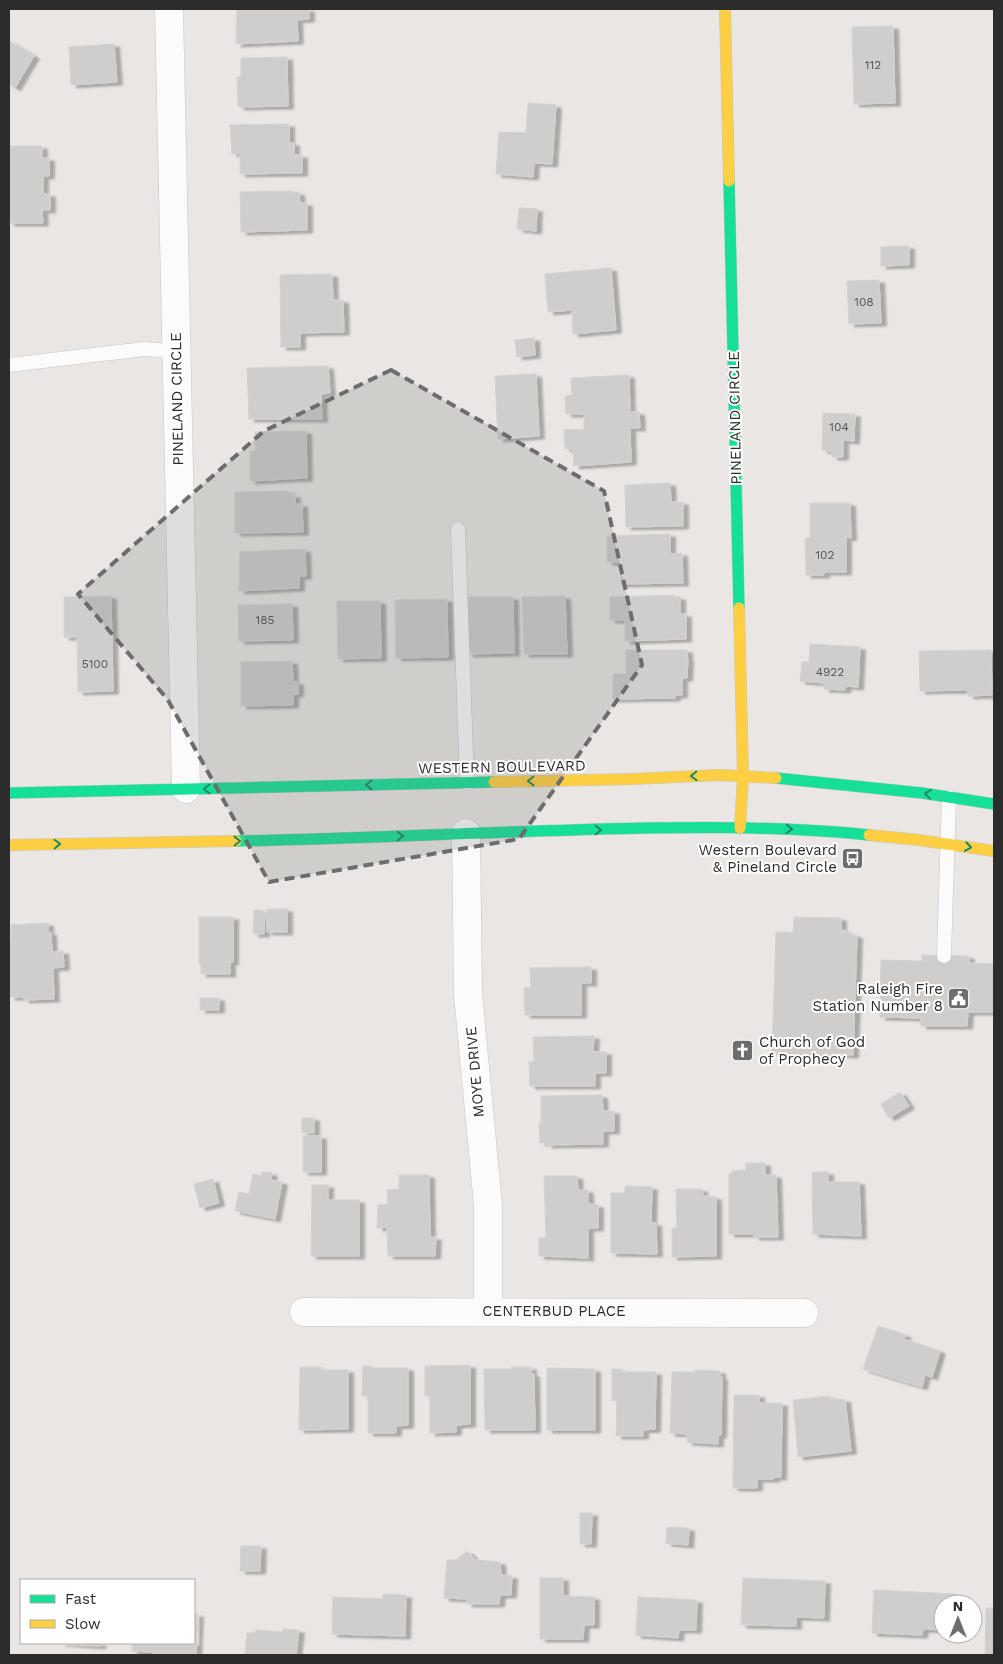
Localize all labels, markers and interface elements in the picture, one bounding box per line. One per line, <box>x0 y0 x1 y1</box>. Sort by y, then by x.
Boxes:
house number: 112 <box>865 58 881 72</box>
house number: 108 <box>854 295 874 309</box>
street label: PINELAND CIRCLE <box>167 332 187 466</box>
street label: PINELAND CIRCLE <box>725 351 745 485</box>
house number: 104 <box>829 420 849 434</box>
house number: 102 <box>815 548 835 562</box>
house number: 185 <box>255 613 275 627</box>
house number: 5100 <box>82 657 108 671</box>
house number: 4922 <box>816 665 844 679</box>
street label: WESTERN BOULEVARD <box>418 757 586 777</box>
one-way arrow <box>690 771 698 782</box>
one-way arrow <box>527 776 535 787</box>
one-way arrow <box>365 780 372 790</box>
one-way arrow <box>202 784 210 794</box>
one-way arrow <box>924 789 932 800</box>
one-way arrow <box>785 824 793 835</box>
one-way arrow <box>594 825 602 835</box>
one-way arrow <box>396 831 404 842</box>
one-way arrow <box>234 836 242 846</box>
one-way arrow <box>54 839 62 849</box>
place label: Western Boulevard & Pineland Circle <box>699 841 837 876</box>
one-way arrow <box>964 841 973 851</box>
bus stop icon: Western Boulevard & Pineland Circle <box>841 847 865 871</box>
place label: Raleigh Fire Station Number 8 <box>813 980 943 1015</box>
public building icon: Raleigh Fire Station Number 8 <box>947 986 971 1010</box>
street label: MOYE DRIVE <box>462 1026 488 1118</box>
place label: Church of God of Prophecy <box>759 1033 865 1068</box>
church icon: Church of God of Prophecy <box>731 1039 755 1063</box>
street label: CENTERBUD PLACE <box>482 1302 626 1320</box>
legend <box>20 1579 195 1644</box>
text: Fast <box>65 1590 97 1608</box>
north arrow <box>933 1594 983 1644</box>
text: N <box>953 1598 963 1614</box>
text: Slow <box>65 1615 101 1633</box>

